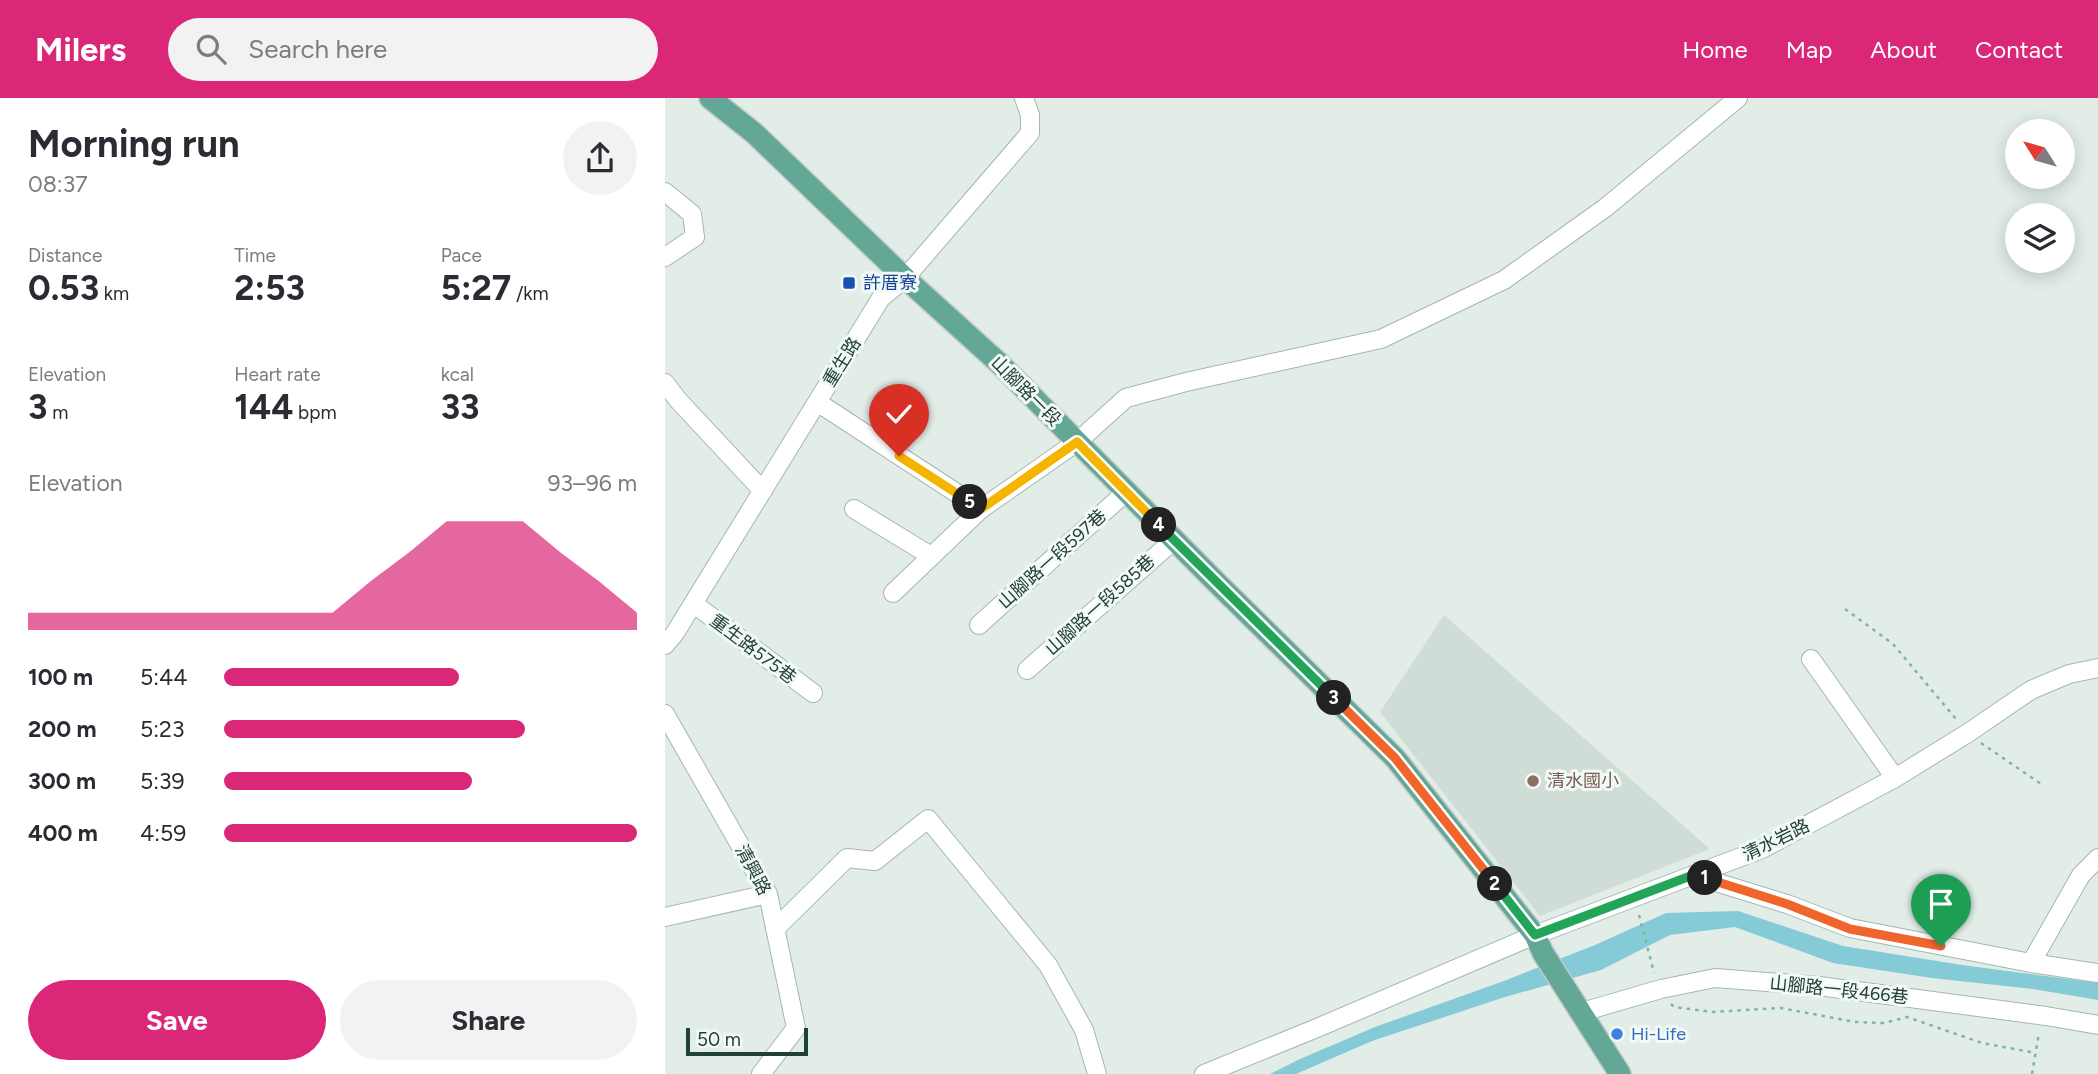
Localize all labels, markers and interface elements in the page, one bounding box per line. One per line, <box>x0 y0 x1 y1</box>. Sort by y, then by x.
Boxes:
search box <box>168 18 658 81</box>
text: Milers <box>35 30 126 69</box>
icon: search <box>192 30 230 68</box>
text: Search here <box>248 33 387 65</box>
text: Home <box>1682 35 1748 64</box>
text: Map <box>1786 35 1832 64</box>
text: About <box>1870 35 1937 64</box>
text: Contact <box>1975 35 2063 64</box>
north arrow <box>2005 119 2075 189</box>
map controls <box>2005 119 2075 273</box>
text: Morning run <box>28 121 240 167</box>
button: share <box>563 121 637 195</box>
text: 08:37 <box>28 170 88 198</box>
button: layers <box>2005 203 2075 273</box>
text: Distance <box>28 244 102 267</box>
text: Time <box>234 244 276 267</box>
text: Pace <box>441 244 482 267</box>
text: 0.53 <box>28 267 99 309</box>
text: 2:53 <box>234 267 305 309</box>
text: 5:27 <box>441 267 511 309</box>
place label: 許厝寮 <box>863 272 917 294</box>
marker: 許厝寮 <box>841 275 857 291</box>
text: km <box>99 282 129 305</box>
text: /km <box>511 282 549 305</box>
street label: 重生路 <box>818 333 866 391</box>
street label: 山腳路一段 <box>986 351 1066 431</box>
text: Elevation <box>28 363 106 386</box>
text: Heart rate <box>234 363 321 386</box>
text: kcal <box>441 363 474 386</box>
pin <box>869 384 929 456</box>
text: 3 <box>28 386 47 428</box>
text: 144 <box>234 386 293 428</box>
text: 33 <box>441 386 480 428</box>
icon: check <box>880 395 918 433</box>
text: m <box>47 401 68 424</box>
text: bpm <box>293 401 337 424</box>
text: Elevation <box>28 469 123 497</box>
text: 93–96 m <box>548 469 637 497</box>
pin: 5 <box>953 484 987 520</box>
text: 5 <box>964 490 975 513</box>
street label: 山腳路一段597巷 <box>993 505 1111 613</box>
pin: 4 <box>1141 508 1177 542</box>
text: 4 <box>1152 513 1165 536</box>
street label: 山腳路一段585巷 <box>1041 550 1159 660</box>
street label: 重生路575巷 <box>705 609 801 689</box>
text: 100 m <box>28 663 93 691</box>
text: 5:44 <box>140 663 188 691</box>
pin: 3 <box>1317 680 1351 716</box>
text: 3 <box>1328 686 1339 709</box>
text: 200 m <box>28 715 97 743</box>
text: 5:23 <box>140 715 184 743</box>
text: 300 m <box>28 767 96 795</box>
text: 5:39 <box>140 767 185 795</box>
place label: 清水國小 <box>1547 770 1619 792</box>
marker: 清水國小 <box>1525 773 1541 789</box>
street label: 清水岩路 <box>1739 814 1813 866</box>
text: 400 m <box>28 819 98 847</box>
text: 4:59 <box>140 819 186 847</box>
street label: 清興路 <box>731 841 775 899</box>
pin: 1 <box>1688 860 1723 896</box>
pin: 2 <box>1477 866 1513 902</box>
text: 1 <box>1700 866 1709 889</box>
text: 2 <box>1489 872 1500 895</box>
pin <box>1911 874 1971 946</box>
icon: arrive <box>1922 885 1960 923</box>
street label: 山腳路一段466巷 <box>1768 972 1910 1008</box>
button: Save <box>28 980 326 1060</box>
button: Share <box>340 980 637 1060</box>
place label: Hi-Life <box>1631 1023 1686 1045</box>
scale bar <box>686 1025 809 1057</box>
marker: Hi-Life <box>1609 1026 1625 1042</box>
text: 50 m <box>697 1028 741 1051</box>

